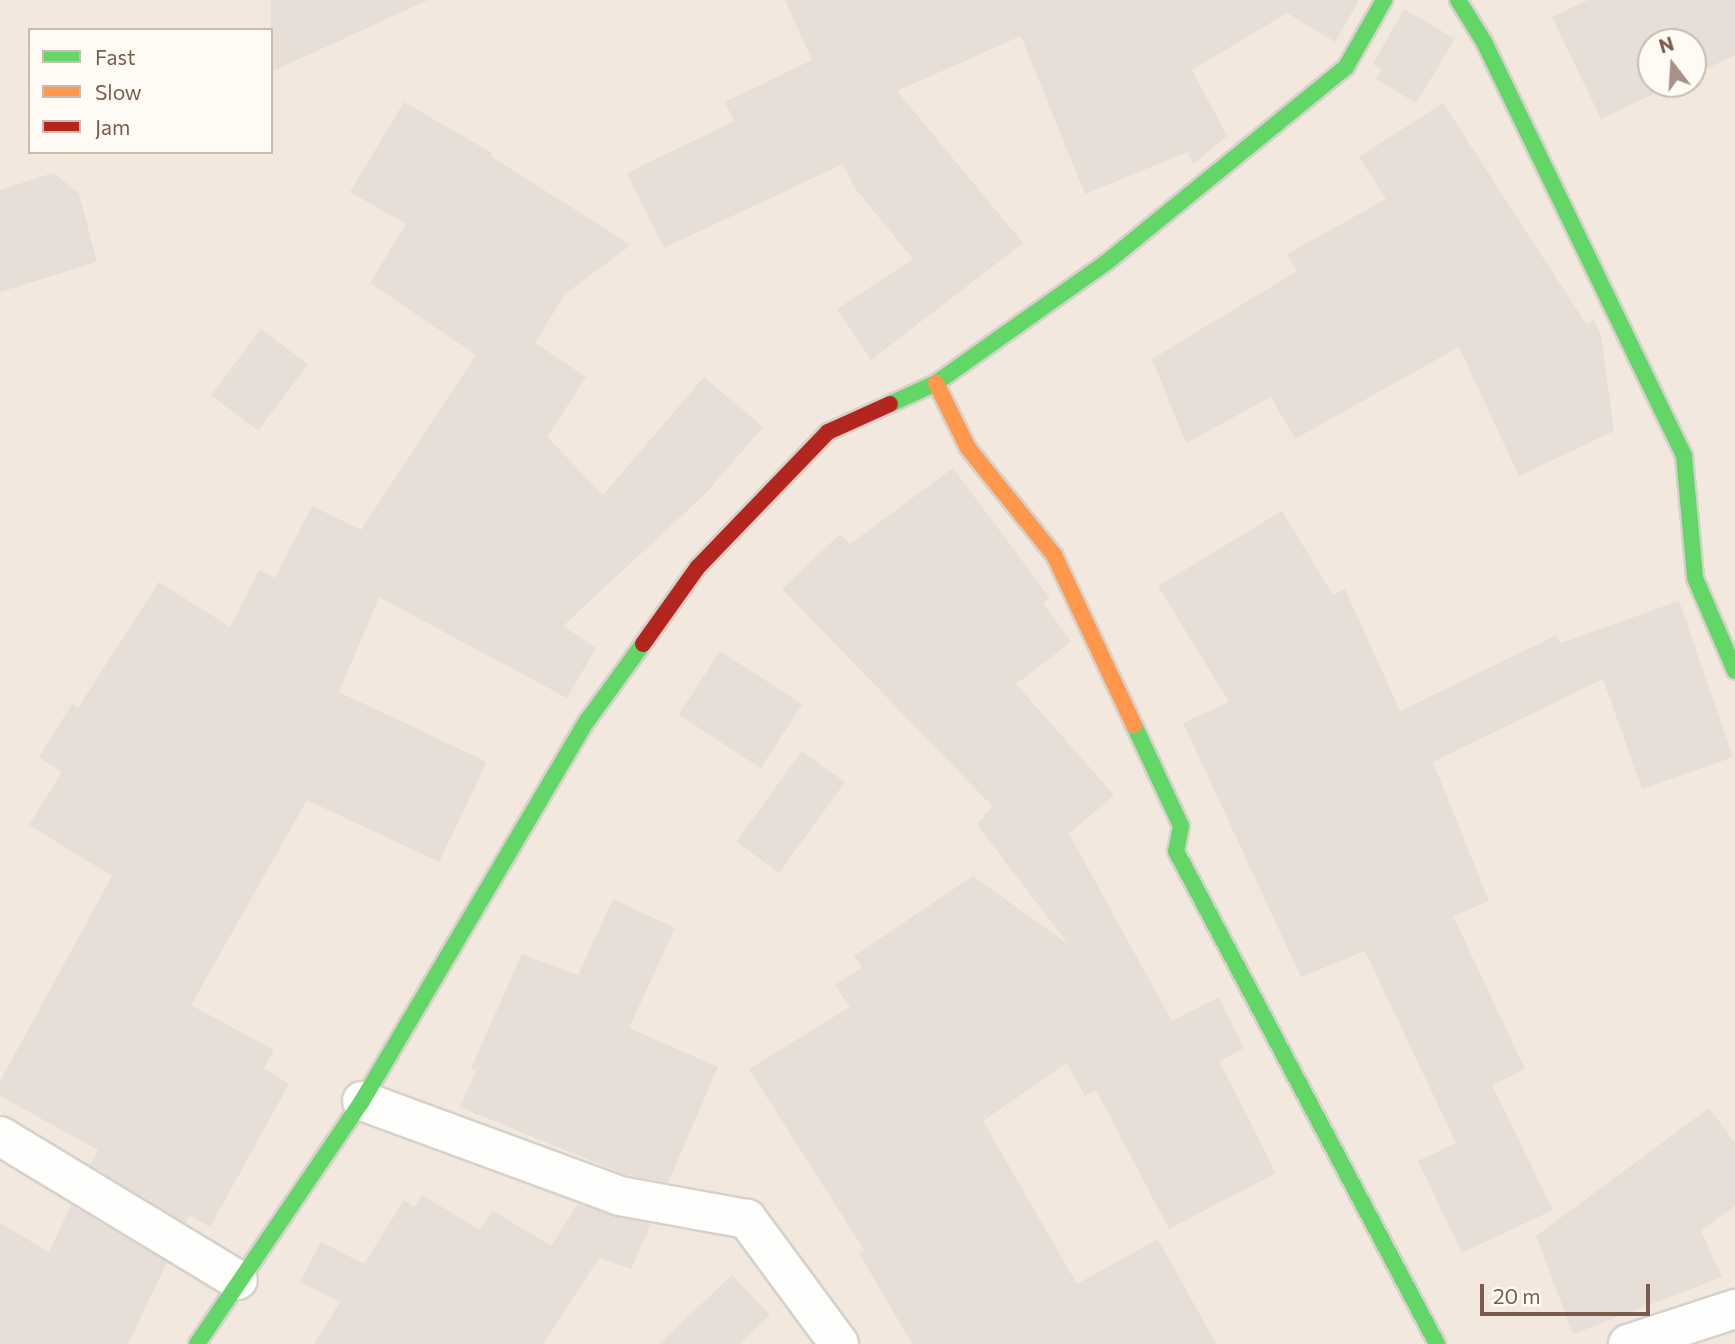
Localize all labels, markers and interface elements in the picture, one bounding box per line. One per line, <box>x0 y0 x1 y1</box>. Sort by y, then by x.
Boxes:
legend <box>28 28 273 154</box>
north arrow <box>1637 28 1707 98</box>
text: N <box>1656 31 1676 57</box>
text: Fast <box>95 44 136 69</box>
text: Slow <box>95 79 142 104</box>
text: Jam <box>95 114 130 139</box>
scale bar <box>1483 1270 1653 1314</box>
text: 20 m <box>1493 1283 1541 1308</box>

